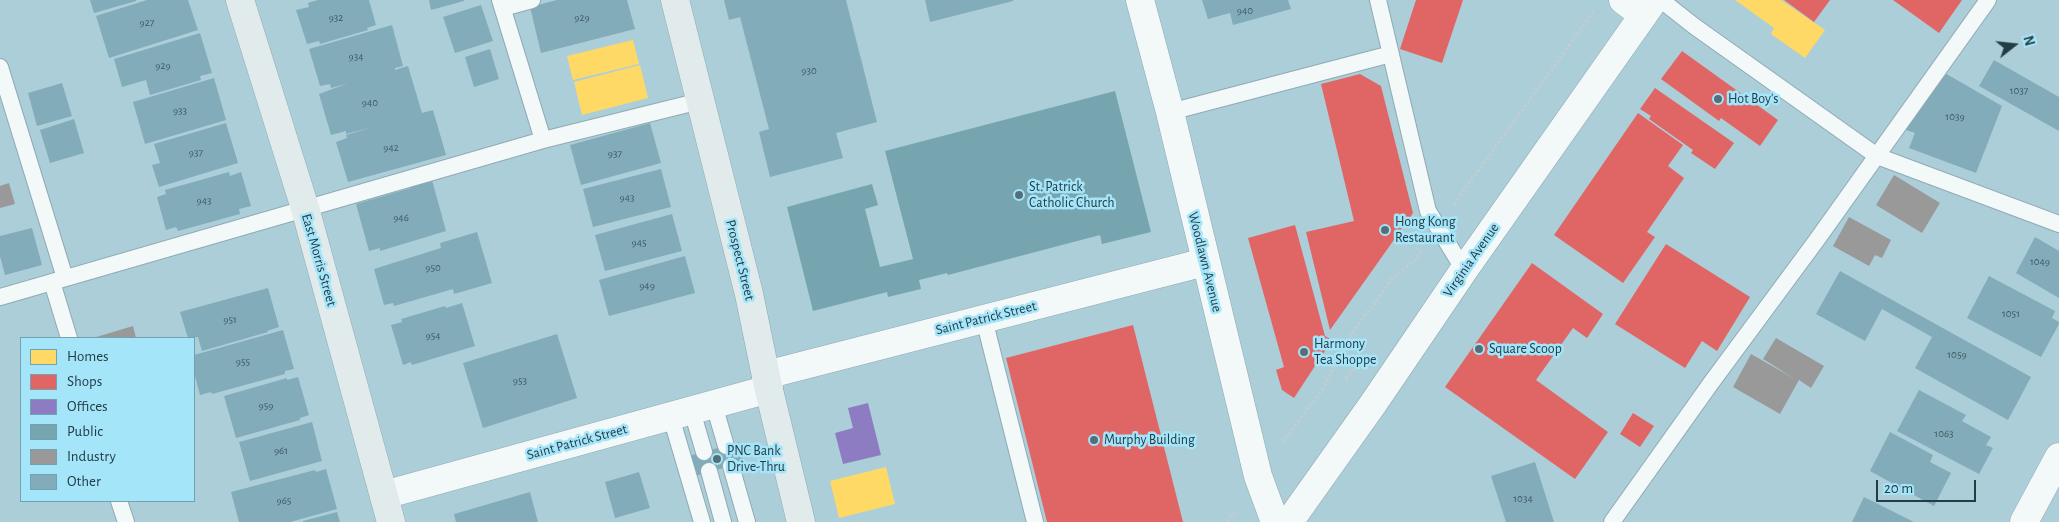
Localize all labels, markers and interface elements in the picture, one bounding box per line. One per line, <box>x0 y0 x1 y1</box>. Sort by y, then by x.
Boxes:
house number: 940 <box>1237 4 1253 18</box>
house number: 932 <box>329 11 343 25</box>
house number: 929 <box>574 11 590 25</box>
house number: 927 <box>140 16 154 30</box>
north arrow <box>1989 20 2039 70</box>
text: N <box>2020 34 2036 47</box>
house number: 934 <box>349 50 363 64</box>
house number: 929 <box>155 59 171 73</box>
house number: 930 <box>801 64 817 78</box>
house number: 1037 <box>2010 84 2028 98</box>
place label: Hot Boy's <box>1728 91 1778 107</box>
marker: Hot Boy's <box>1712 93 1724 105</box>
house number: 940 <box>362 96 378 110</box>
house number: 933 <box>173 104 187 118</box>
house number: 1039 <box>1945 110 1965 124</box>
house number: 942 <box>383 141 399 155</box>
house number: 937 <box>189 146 203 160</box>
house number: 937 <box>608 147 622 161</box>
place label: St. Patrick Catholic Church <box>1029 179 1115 212</box>
marker: St. Patrick Catholic Church <box>1013 189 1025 201</box>
house number: 943 <box>620 191 634 205</box>
house number: 943 <box>197 194 211 208</box>
street label: Woodlawn Avenue <box>1184 210 1226 314</box>
house number: 946 <box>393 211 409 225</box>
street label: East Morris Street <box>298 212 340 308</box>
place label: Hong Kong Restaurant <box>1395 214 1455 246</box>
street label: Prospect Street <box>722 218 758 302</box>
street label: Virginia Avenue <box>1439 220 1503 300</box>
marker: Hong Kong Restaurant <box>1379 224 1391 236</box>
house number: 945 <box>631 236 647 250</box>
house number: 1049 <box>2030 255 2050 269</box>
house number: 950 <box>425 261 441 275</box>
house number: 949 <box>639 279 655 293</box>
street label: Saint Patrick Street <box>934 297 1038 339</box>
house number: 1051 <box>2002 307 2020 321</box>
house number: 951 <box>223 313 237 327</box>
house number: 954 <box>425 329 441 343</box>
place label: Harmony Tea Shoppe <box>1314 336 1376 368</box>
legend <box>20 337 195 502</box>
place label: Square Scoop <box>1489 341 1562 357</box>
marker: Square Scoop <box>1473 343 1485 355</box>
marker: Harmony Tea Shoppe <box>1298 346 1310 358</box>
house number: 1059 <box>1947 348 1967 362</box>
text: Homes <box>67 349 109 364</box>
house number: 955 <box>236 355 250 369</box>
text: Shops <box>67 374 102 389</box>
house number: 953 <box>513 374 527 388</box>
text: Offices <box>67 399 108 414</box>
house number: 959 <box>259 399 273 413</box>
street label: Saint Patrick Street <box>525 421 629 463</box>
text: Public <box>67 424 103 439</box>
house number: 1063 <box>1934 427 1954 441</box>
place label: Murphy Building <box>1104 432 1195 448</box>
marker: Murphy Building <box>1088 434 1100 446</box>
place label: PNC Bank Drive-Thru <box>727 443 785 476</box>
house number: 961 <box>274 444 288 458</box>
text: Industry <box>67 449 116 464</box>
marker: PNC Bank Drive-Thru <box>711 453 723 465</box>
scale bar <box>1879 470 1979 502</box>
text: Other <box>67 474 101 489</box>
text: 20 m <box>1884 481 1913 496</box>
house number: 1034 <box>1513 492 1533 506</box>
house number: 965 <box>277 494 291 508</box>

